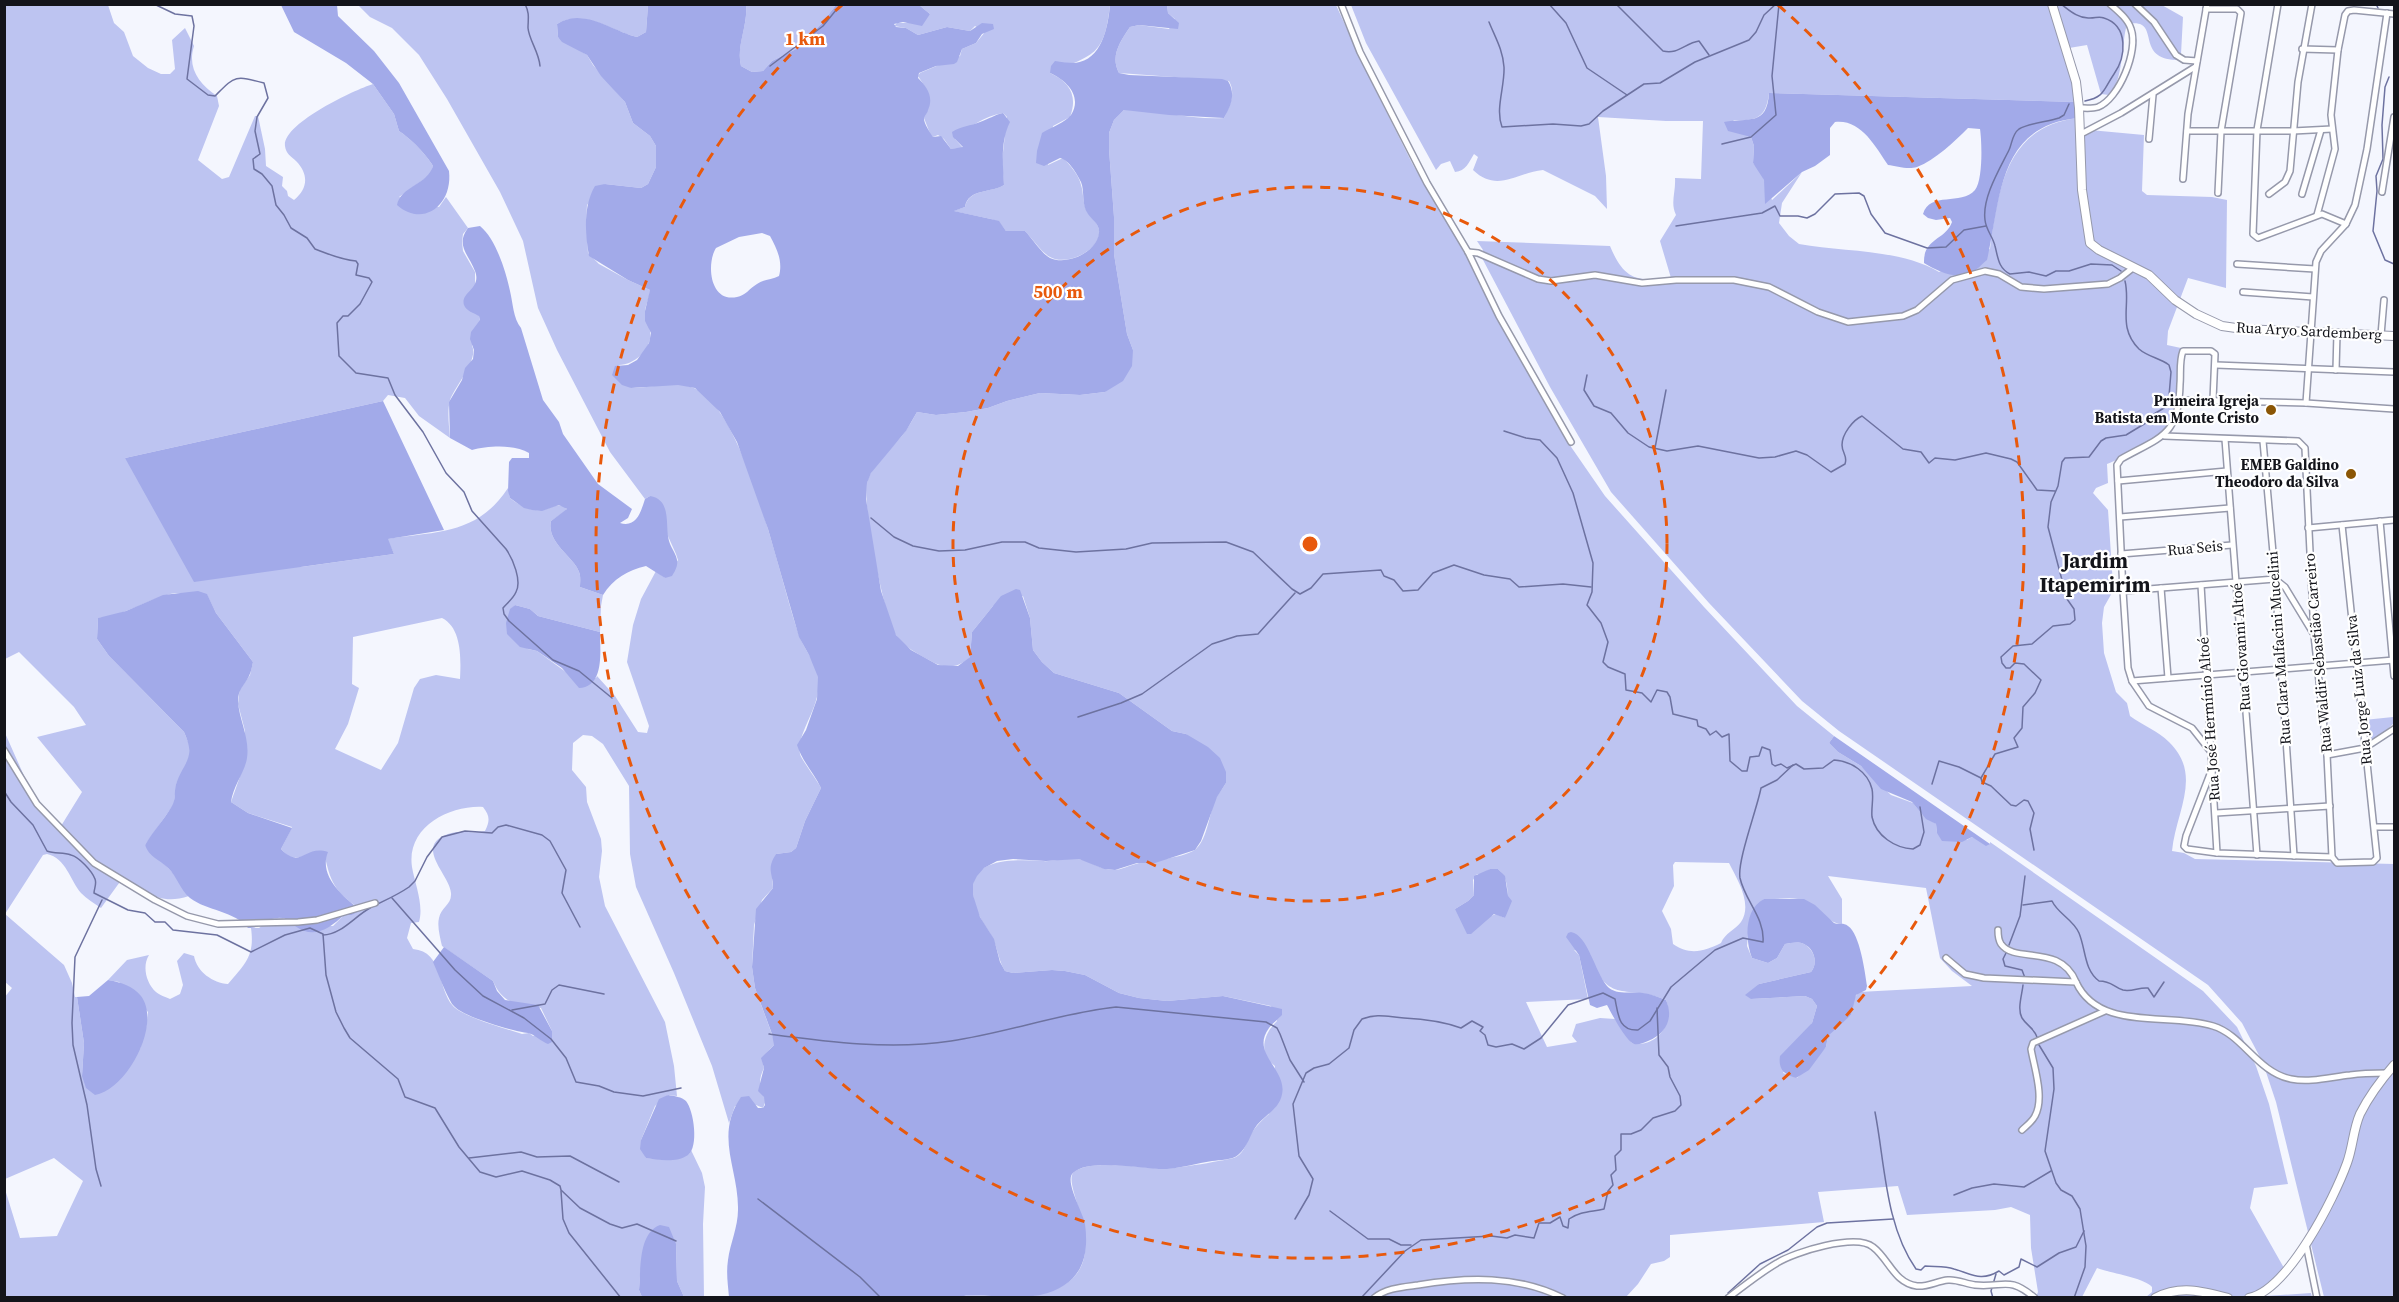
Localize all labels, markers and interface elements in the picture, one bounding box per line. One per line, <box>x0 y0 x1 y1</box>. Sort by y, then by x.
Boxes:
text: 1 km <box>785 26 825 51</box>
text: 500 m <box>1033 279 1083 304</box>
street label: Rua Aryo Sardemberg <box>2235 316 2383 345</box>
place label: Primeira Igreja Batista em Monte Cristo <box>2094 390 2260 428</box>
marker: Primeira Igreja Batista em Monte Cristo <box>2264 403 2278 417</box>
place label: EMEB Galdino Theodoro da Silva <box>2215 454 2340 492</box>
marker: EMEB Galdino Theodoro da Silva <box>2344 467 2358 481</box>
centre of rings <box>1300 534 1320 554</box>
street label: Rua Seis <box>2166 535 2224 560</box>
district label: Jardim Itapemirim <box>2039 546 2151 599</box>
street label: Rua Clara Malfacini Mucelini <box>2261 550 2296 746</box>
street label: Rua Waldir Sebastião Carreiro <box>2298 552 2337 754</box>
street label: Rua Giovanni Altoé <box>2226 582 2255 712</box>
street label: Rua Jorge Luiz da Silva <box>2340 613 2377 766</box>
street label: Rua José Hermínio Altoé <box>2192 636 2225 802</box>

